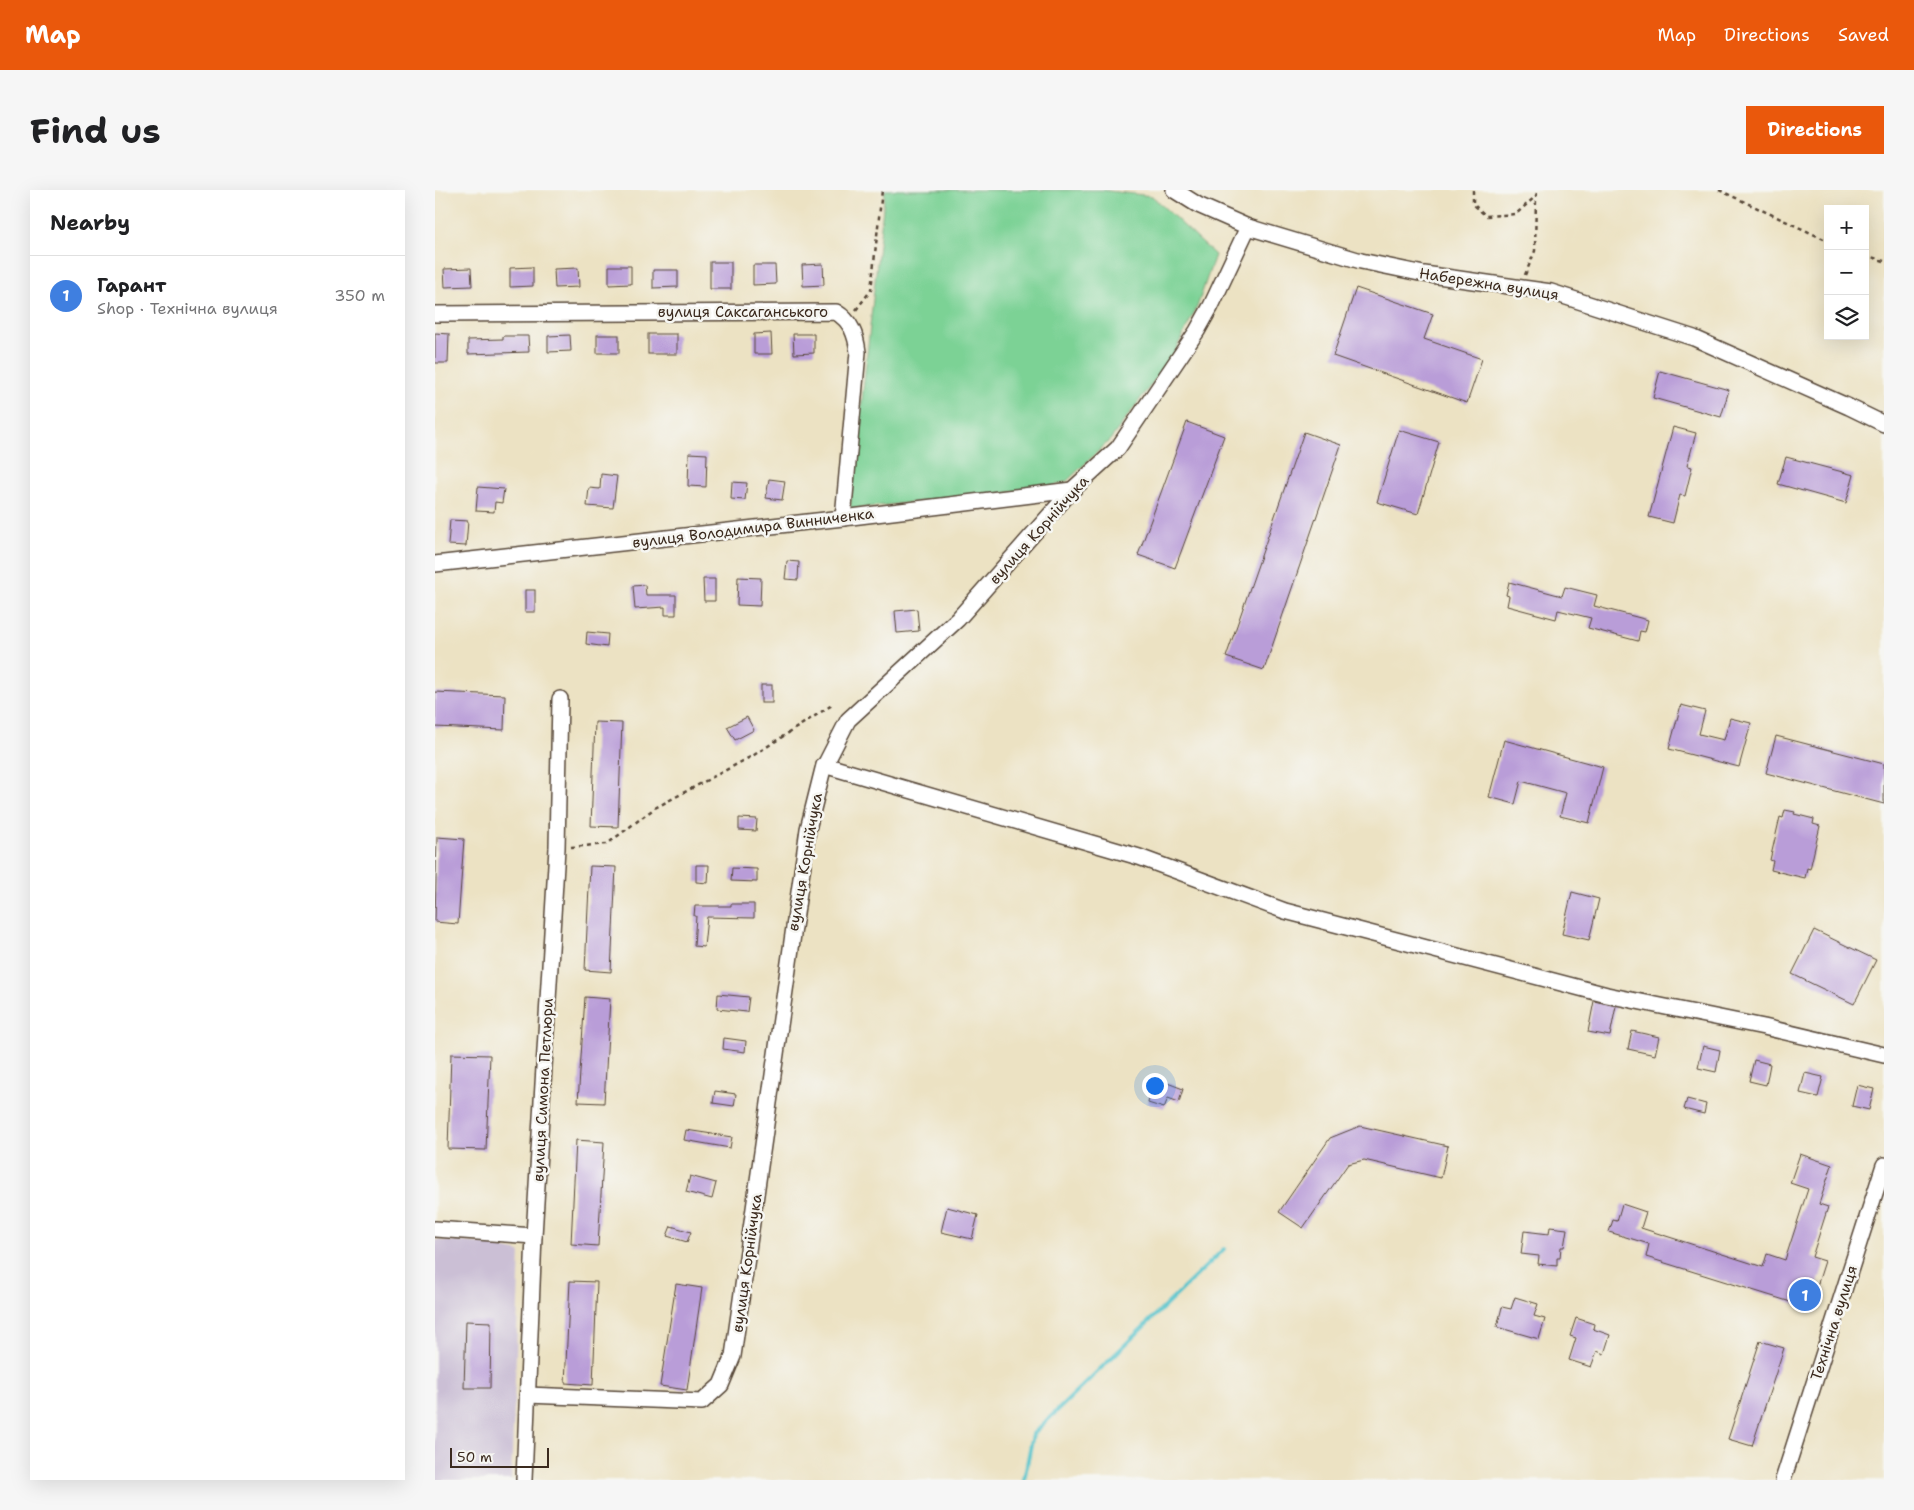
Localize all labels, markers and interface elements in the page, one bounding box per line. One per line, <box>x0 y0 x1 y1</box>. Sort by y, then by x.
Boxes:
text: Map <box>25 19 81 51</box>
text: Map <box>1658 23 1696 47</box>
text: Directions <box>1724 23 1810 47</box>
text: Saved <box>1838 23 1889 47</box>
button: Directions <box>1746 106 1884 154</box>
text: Find us <box>30 107 161 154</box>
map controls <box>1824 205 1869 340</box>
button: + <box>1824 205 1869 250</box>
text: Nearby <box>50 209 130 237</box>
button: − <box>1824 250 1869 295</box>
street label: Набережна вулиця <box>1418 263 1560 305</box>
text: Гарант <box>97 273 166 298</box>
text: 1 <box>62 285 70 306</box>
text: 350 m <box>334 285 385 306</box>
button: layers <box>1824 295 1869 340</box>
text: Shop · Технічна вулиця <box>97 298 278 319</box>
street label: вулиця Саксаганського <box>658 302 828 322</box>
street label: вулиця Корнійчука <box>985 471 1094 589</box>
street label: вулиця Володимира Винниченка <box>631 503 875 553</box>
street label: вулиця Корнійчука <box>783 791 827 933</box>
street label: вулиця Симона Петлюри <box>528 997 558 1182</box>
your location <box>1142 1073 1168 1099</box>
street label: вулиця Корнійчука <box>727 1192 767 1334</box>
street label: Технічна вулиця <box>1806 1263 1862 1383</box>
pin: 1 <box>1789 1276 1821 1314</box>
scale bar <box>450 1445 549 1468</box>
text: 50 m <box>457 1448 492 1466</box>

